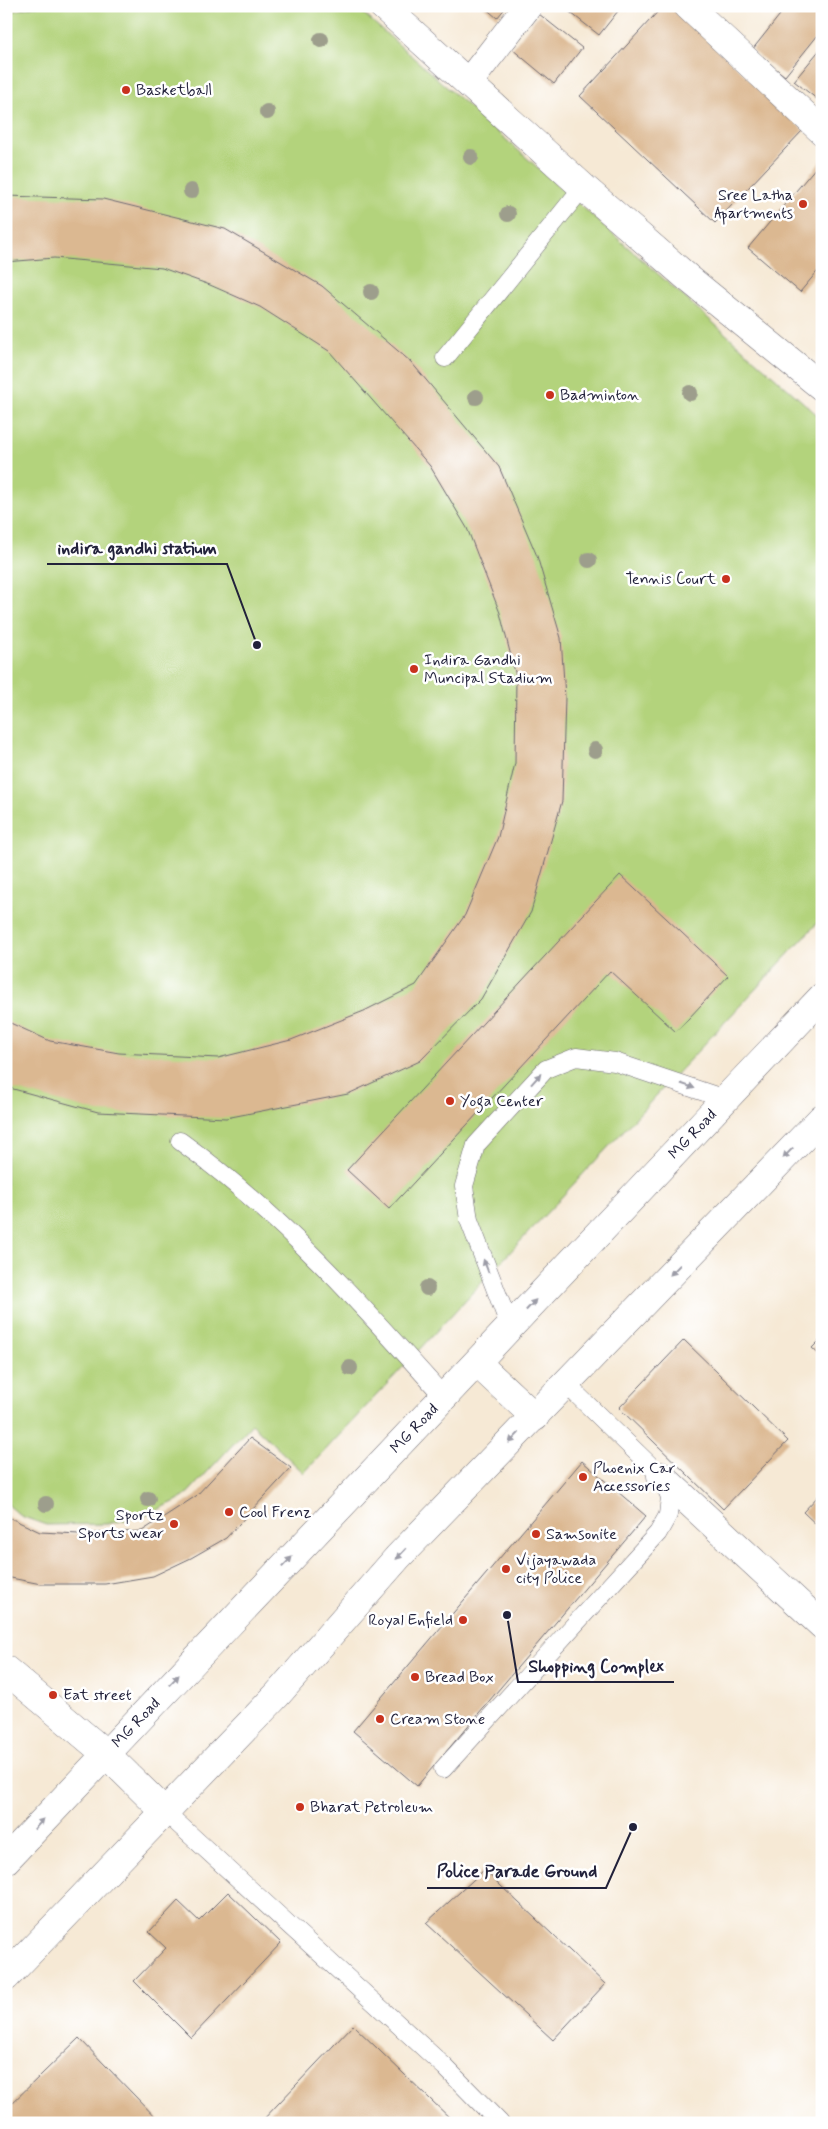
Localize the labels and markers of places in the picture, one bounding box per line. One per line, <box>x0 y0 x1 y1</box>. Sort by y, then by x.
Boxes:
place label: Basketball <box>136 80 212 101</box>
marker: Basketball <box>120 84 132 96</box>
place label: Sree Latha Apartments <box>714 185 793 225</box>
marker: Sree Latha Apartments <box>797 198 809 210</box>
place label: Badminton <box>560 385 640 406</box>
marker: Badminton <box>544 389 556 401</box>
callout: indira gandhi statium <box>47 531 227 564</box>
place label: Tennis Court <box>626 569 717 590</box>
marker: Tennis Court <box>720 573 732 585</box>
place label: Indira Gandhi Muncipal Stadium <box>424 650 553 689</box>
marker: Indira Gandhi Muncipal Stadium <box>408 663 420 675</box>
place label: Yoga Center <box>460 1091 544 1113</box>
marker: Yoga Center <box>444 1095 456 1107</box>
place label: Phoenix Car Accessories <box>593 1458 676 1497</box>
marker: Phoenix Car Accessories <box>577 1471 589 1483</box>
place label: Cool Frenz <box>239 1502 311 1523</box>
place label: Sportz Sports wear <box>78 1505 164 1544</box>
marker: Cool Frenz <box>223 1506 235 1518</box>
marker: Sportz Sports wear <box>168 1518 180 1530</box>
place label: Samsonite <box>546 1524 617 1545</box>
marker: Samsonite <box>530 1528 542 1540</box>
place label: Vijayawada city Police <box>516 1550 596 1589</box>
marker: Vijayawada city Police <box>500 1563 512 1575</box>
place label: Royal Enfield <box>368 1610 453 1631</box>
marker: Royal Enfield <box>457 1614 469 1626</box>
callout: Shopping Complex <box>518 1649 674 1682</box>
place label: Bread Box <box>425 1667 494 1688</box>
marker: Bread Box <box>409 1671 421 1683</box>
place label: Eat street <box>63 1685 132 1706</box>
marker: Eat street <box>47 1689 59 1701</box>
place label: Cream Stone <box>390 1709 485 1730</box>
marker: Cream Stone <box>374 1713 386 1725</box>
place label: Bharat Petroleum <box>310 1797 433 1818</box>
marker: Bharat Petroleum <box>294 1801 306 1813</box>
callout: Police Parade Ground <box>427 1855 606 1888</box>

